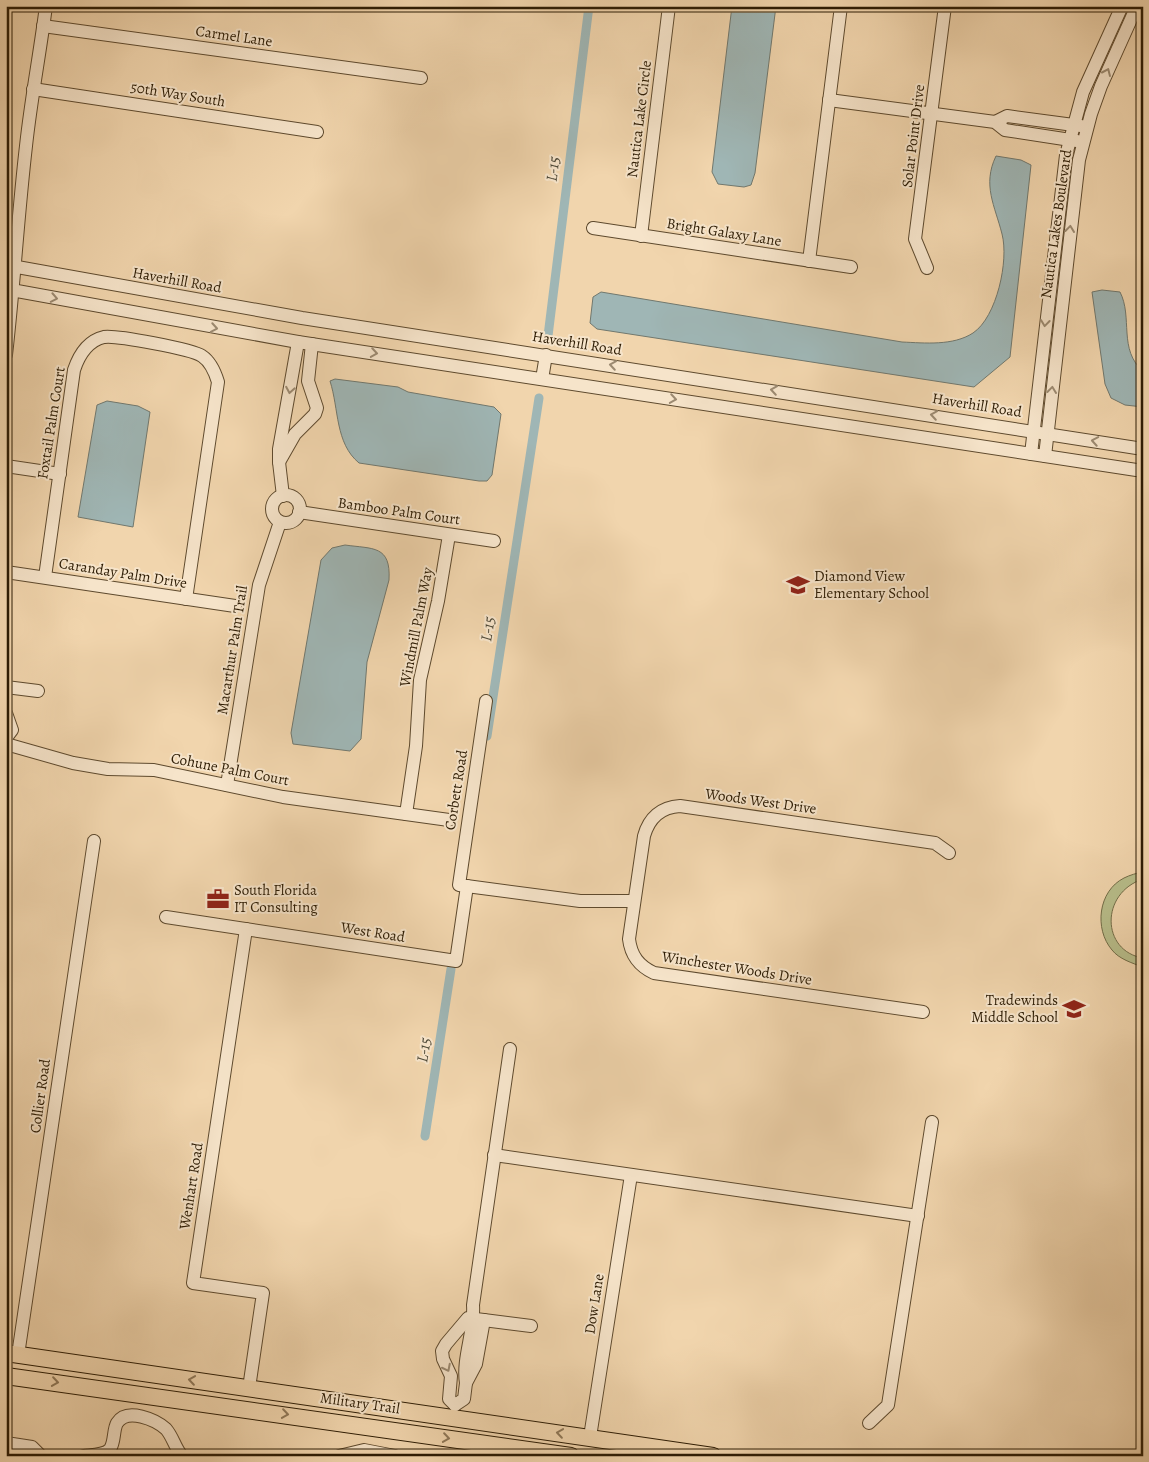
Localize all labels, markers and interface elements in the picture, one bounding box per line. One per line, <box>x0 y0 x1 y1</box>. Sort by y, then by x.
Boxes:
street label: Carmel Lane <box>194 21 274 51</box>
street label: Nautica Lake Circle <box>622 59 656 179</box>
one-way arrow <box>1101 68 1112 77</box>
street label: 50th Way South <box>129 77 227 111</box>
street label: Solar Point Drive <box>897 83 929 189</box>
street label: Nautica Lakes Boulevard <box>1036 147 1076 300</box>
water label: L-15 <box>541 155 565 183</box>
street label: Bright Galaxy Lane <box>665 213 783 251</box>
one-way arrow <box>1064 225 1075 233</box>
street label: Haverhill Road <box>131 262 224 298</box>
one-way arrow <box>50 292 59 303</box>
one-way arrow <box>1040 319 1051 327</box>
one-way arrow <box>210 322 218 332</box>
street label: Haverhill Road <box>531 326 624 360</box>
one-way arrow <box>370 348 379 358</box>
one-way arrow <box>609 361 617 371</box>
street label: Foxtail Palm Court <box>32 365 70 481</box>
one-way arrow <box>285 385 295 394</box>
one-way arrow <box>769 386 778 396</box>
one-way arrow <box>1046 386 1057 394</box>
street label: Haverhill Road <box>931 388 1024 422</box>
one-way arrow <box>670 393 678 404</box>
one-way arrow <box>930 410 938 421</box>
one-way arrow <box>1090 436 1099 446</box>
street label: Bamboo Palm Court <box>337 493 462 529</box>
street label: Caranday Palm Drive <box>58 553 189 593</box>
street label: Windmill Palm Way <box>394 565 437 689</box>
place label: Diamond View Elementary School <box>814 566 929 603</box>
school or university icon: Diamond View Elementary School <box>785 572 811 598</box>
street label: Macarthur Palm Trail <box>212 584 252 716</box>
water label: L-15 <box>475 615 501 643</box>
street label: Cohune Palm Court <box>169 748 291 790</box>
street label: Corbett Road <box>440 748 472 831</box>
street label: Woods West Drive <box>703 783 818 819</box>
place label: South Florida IT Consulting <box>234 880 318 917</box>
office icon: South Florida IT Consulting <box>205 886 231 912</box>
street label: West Road <box>338 917 407 947</box>
street label: Winchester Woods Drive <box>659 946 814 990</box>
place label: Tradewinds Middle School <box>971 990 1058 1027</box>
school or university icon: Tradewinds Middle School <box>1061 996 1087 1022</box>
water label: L-15 <box>411 1036 437 1064</box>
street label: Collier Road <box>25 1057 55 1134</box>
street label: Wenhart Road <box>174 1140 208 1232</box>
street label: Dow Lane <box>579 1272 609 1336</box>
one-way arrow <box>441 1363 451 1372</box>
one-way arrow <box>187 1375 195 1386</box>
one-way arrow <box>51 1376 59 1387</box>
street label: Military Trail <box>319 1387 402 1419</box>
one-way arrow <box>281 1408 289 1419</box>
one-way arrow <box>556 1428 564 1439</box>
one-way arrow <box>441 1432 450 1442</box>

